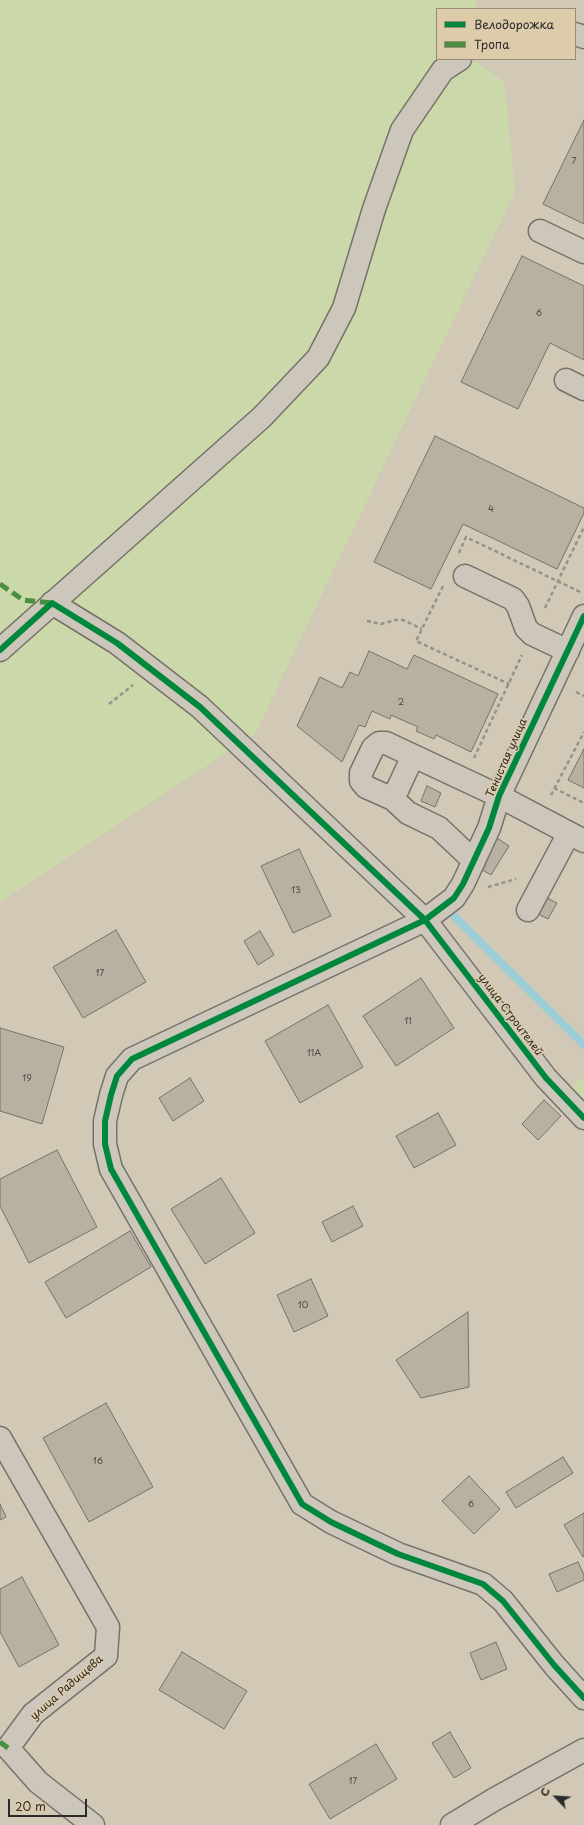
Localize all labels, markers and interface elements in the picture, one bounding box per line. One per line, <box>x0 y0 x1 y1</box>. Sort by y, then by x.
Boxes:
legend <box>436 8 576 60</box>
text: Велодорожка <box>474 15 554 33</box>
text: Тропа <box>474 35 510 53</box>
house number: 7 <box>571 157 577 167</box>
house number: 6 <box>536 309 542 319</box>
house number: 4 <box>488 505 494 515</box>
house number: 2 <box>398 698 404 708</box>
street label: Тенистая улица <box>484 716 530 800</box>
house number: 13 <box>291 886 301 896</box>
house number: 17 <box>96 969 104 979</box>
street label: улица Строителей <box>475 972 545 1058</box>
house number: 11 <box>404 1017 412 1027</box>
house number: 11А <box>307 1049 321 1059</box>
house number: 19 <box>22 1074 32 1084</box>
house number: 10 <box>298 1301 308 1311</box>
house number: 16 <box>93 1457 103 1467</box>
house number: 6 <box>468 1500 474 1510</box>
street label: улица Радищева <box>28 1653 106 1723</box>
house number: 17 <box>349 1777 357 1787</box>
north arrow <box>536 1777 576 1817</box>
text: С <box>535 1784 554 1799</box>
scale bar <box>10 1791 89 1817</box>
text: 20 m <box>15 1797 46 1815</box>

